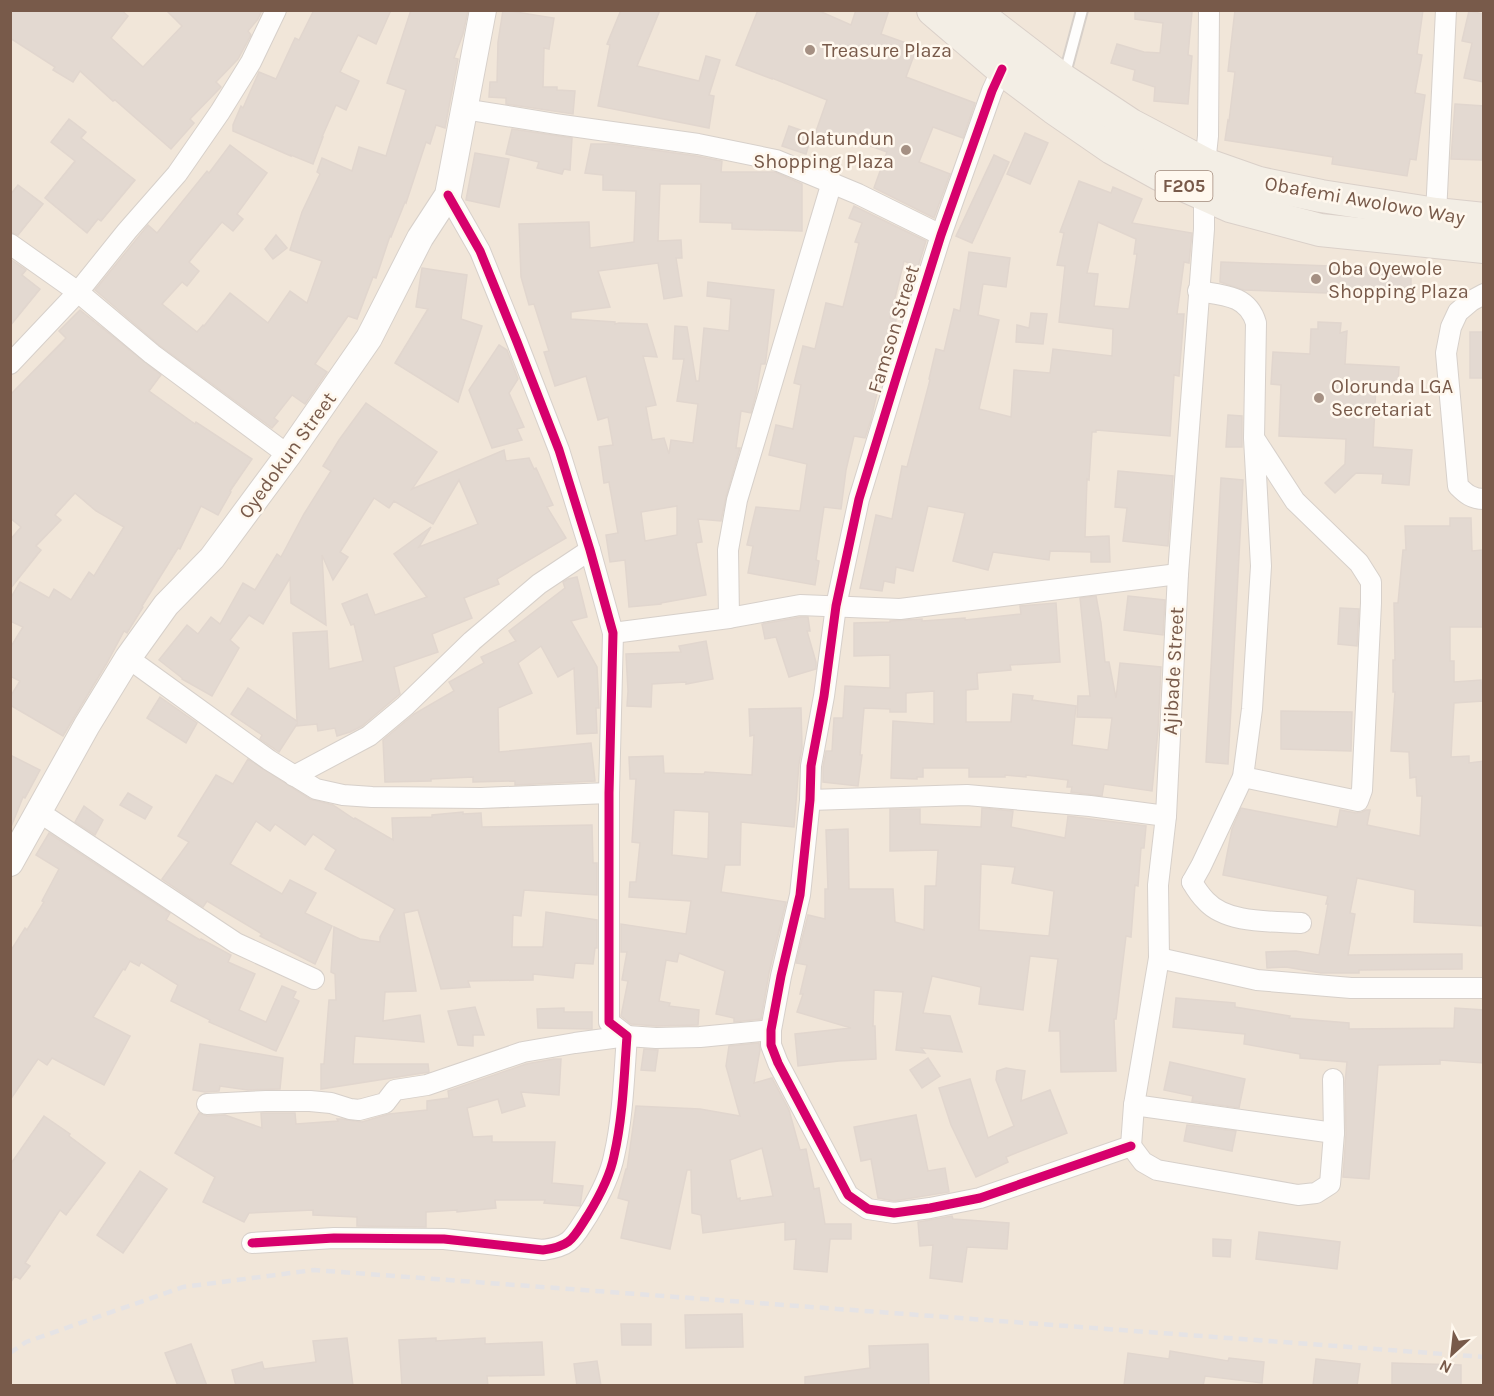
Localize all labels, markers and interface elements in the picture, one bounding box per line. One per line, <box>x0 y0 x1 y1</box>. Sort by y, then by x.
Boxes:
place label: Treasure Plaza <box>822 39 952 62</box>
marker: Treasure Plaza <box>803 43 817 57</box>
place label: Olatundun Shopping Plaza <box>753 127 894 173</box>
marker: Olatundun Shopping Plaza <box>899 143 913 157</box>
road number: F205 <box>1156 171 1212 201</box>
street label: Obafemi Awolowo Way <box>1263 172 1467 229</box>
place label: Oba Oyewole Shopping Plaza <box>1328 257 1469 303</box>
street label: Famson Street <box>863 262 924 396</box>
marker: Oba Oyewole Shopping Plaza <box>1309 272 1323 286</box>
place label: Olorunda LGA Secretariat <box>1331 375 1453 421</box>
street label: Oyedokun Street <box>234 387 341 523</box>
marker: Olorunda LGA Secretariat <box>1312 391 1326 405</box>
street label: Ajibade Street <box>1159 606 1188 736</box>
north arrow <box>1422 1324 1482 1384</box>
text: N <box>1436 1356 1455 1378</box>

